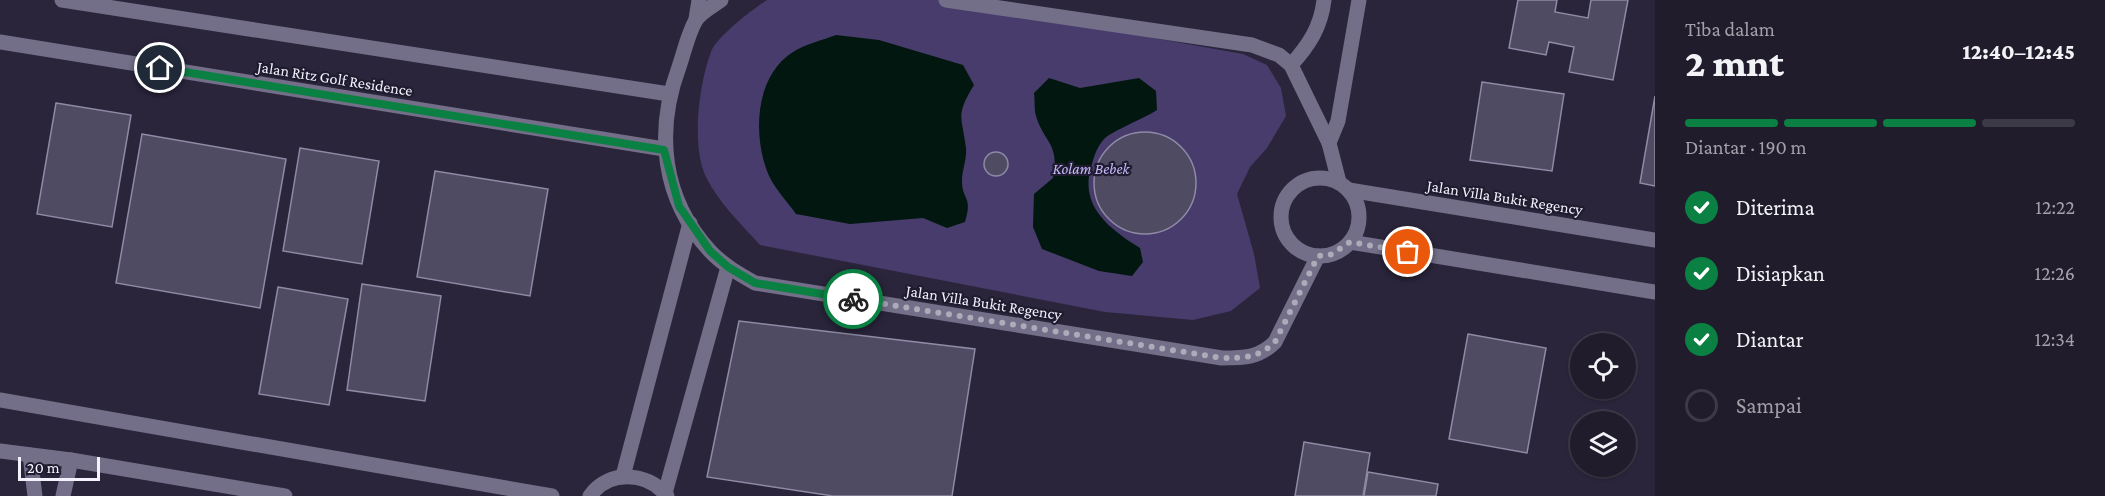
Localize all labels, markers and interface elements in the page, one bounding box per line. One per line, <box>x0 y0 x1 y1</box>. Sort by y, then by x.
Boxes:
text: Tiba dalam <box>1685 18 1775 40</box>
text: 12:40–12:45 <box>1962 39 2075 64</box>
text: 2 mnt <box>1685 41 1784 84</box>
pin <box>134 42 185 93</box>
icon: home <box>143 51 176 84</box>
street label: Jalan Ritz Golf Residence <box>254 57 414 100</box>
text: Diantar · 190 m <box>1685 136 1807 158</box>
park label: Kolam Bebek <box>1053 160 1130 177</box>
street label: Jalan Villa Bukit Regency <box>1424 176 1585 219</box>
icon: check <box>1685 191 1718 224</box>
text: Diterima <box>1736 195 1815 220</box>
text: 12:22 <box>2035 196 2075 218</box>
pin <box>1382 226 1433 277</box>
icon: bag <box>1391 235 1424 268</box>
icon: check <box>1685 257 1718 290</box>
text: Disiapkan <box>1736 261 1825 286</box>
text: 12:26 <box>2035 262 2075 284</box>
courier <box>823 269 883 329</box>
street label: Jalan Villa Bukit Regency <box>903 281 1064 324</box>
icon: bike <box>837 283 870 316</box>
icon: check <box>1685 323 1718 356</box>
text: Diantar <box>1736 327 1804 352</box>
text: 12:34 <box>2035 328 2075 350</box>
map controls <box>1570 333 1636 477</box>
button: locate <box>1570 333 1636 399</box>
text: Sampai <box>1736 393 1802 418</box>
button: layers <box>1570 411 1636 477</box>
scale bar <box>18 454 100 482</box>
text: 20 m <box>27 459 60 476</box>

